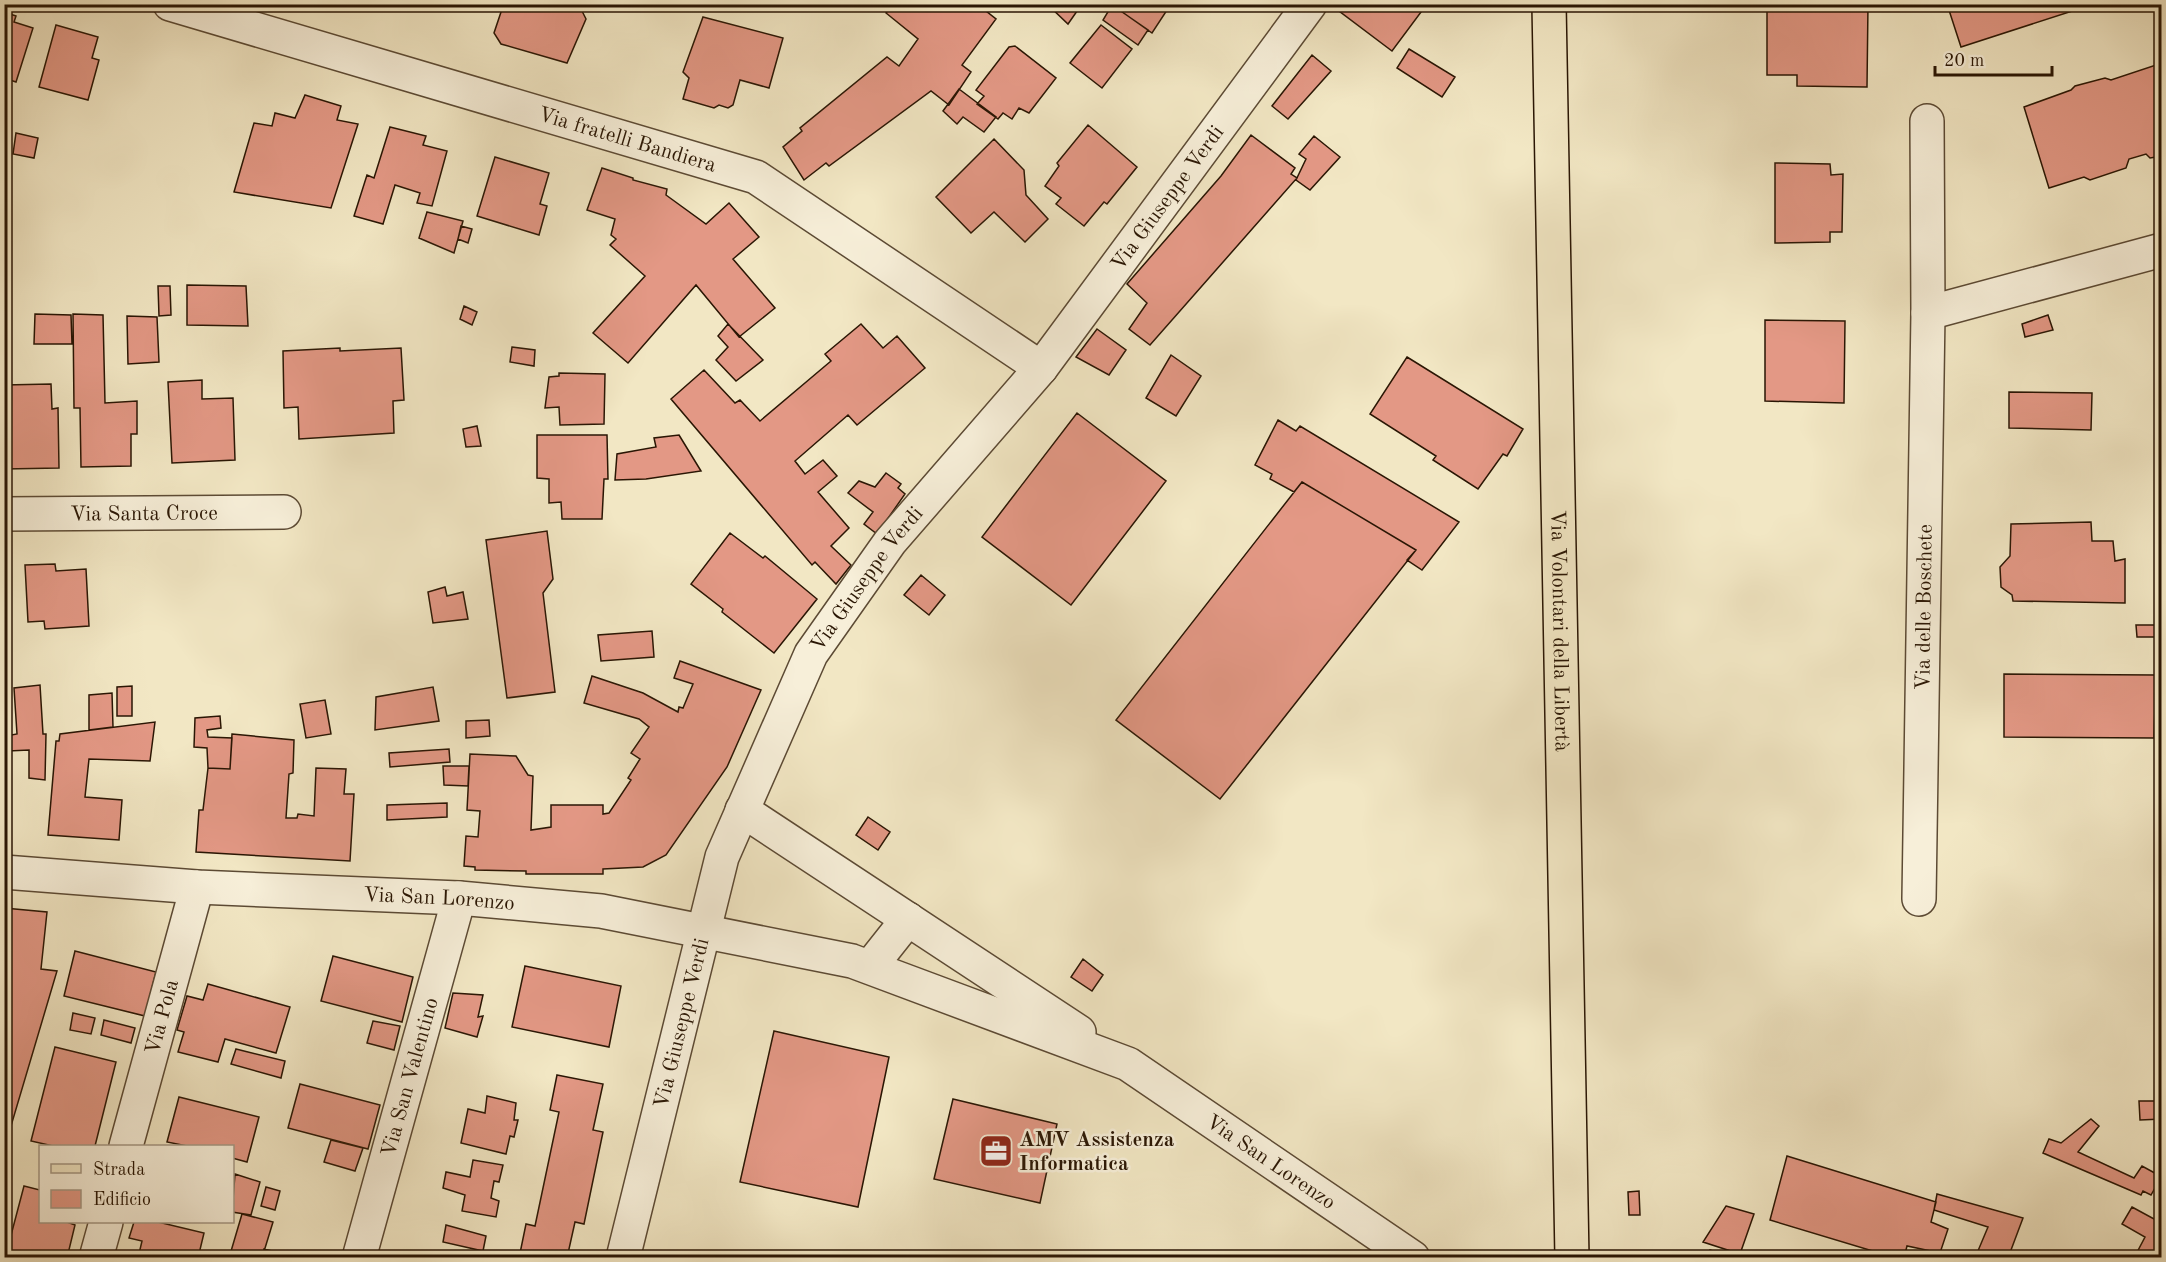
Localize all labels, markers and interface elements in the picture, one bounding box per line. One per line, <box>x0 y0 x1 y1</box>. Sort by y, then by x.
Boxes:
scale bar <box>1935 39 2052 77</box>
text: 20 m <box>1944 52 1984 70</box>
street label: Via fratelli Bandiera <box>536 104 719 177</box>
street label: Via Giuseppe Verdi <box>1108 122 1228 275</box>
street label: Via Santa Croce <box>70 503 218 526</box>
street label: Via Giuseppe Verdi <box>807 503 928 656</box>
street label: Via Volontari della Libertà <box>1546 510 1572 752</box>
street label: Via delle Boschete <box>1913 524 1937 690</box>
street label: Via San Lorenzo <box>363 885 516 915</box>
street label: Via Giuseppe Verdi <box>651 936 714 1111</box>
street label: Via Pola <box>143 977 183 1057</box>
street label: Via San Valentino <box>379 995 443 1159</box>
street label: Via San Lorenzo <box>1202 1111 1339 1214</box>
place label: AMV Assistenza Informatica <box>1019 1130 1175 1175</box>
office icon: AMV Assistenza Informatica <box>978 1133 1014 1169</box>
legend <box>39 1145 234 1223</box>
text: Strada <box>93 1161 145 1179</box>
text: Edificio <box>93 1191 151 1209</box>

